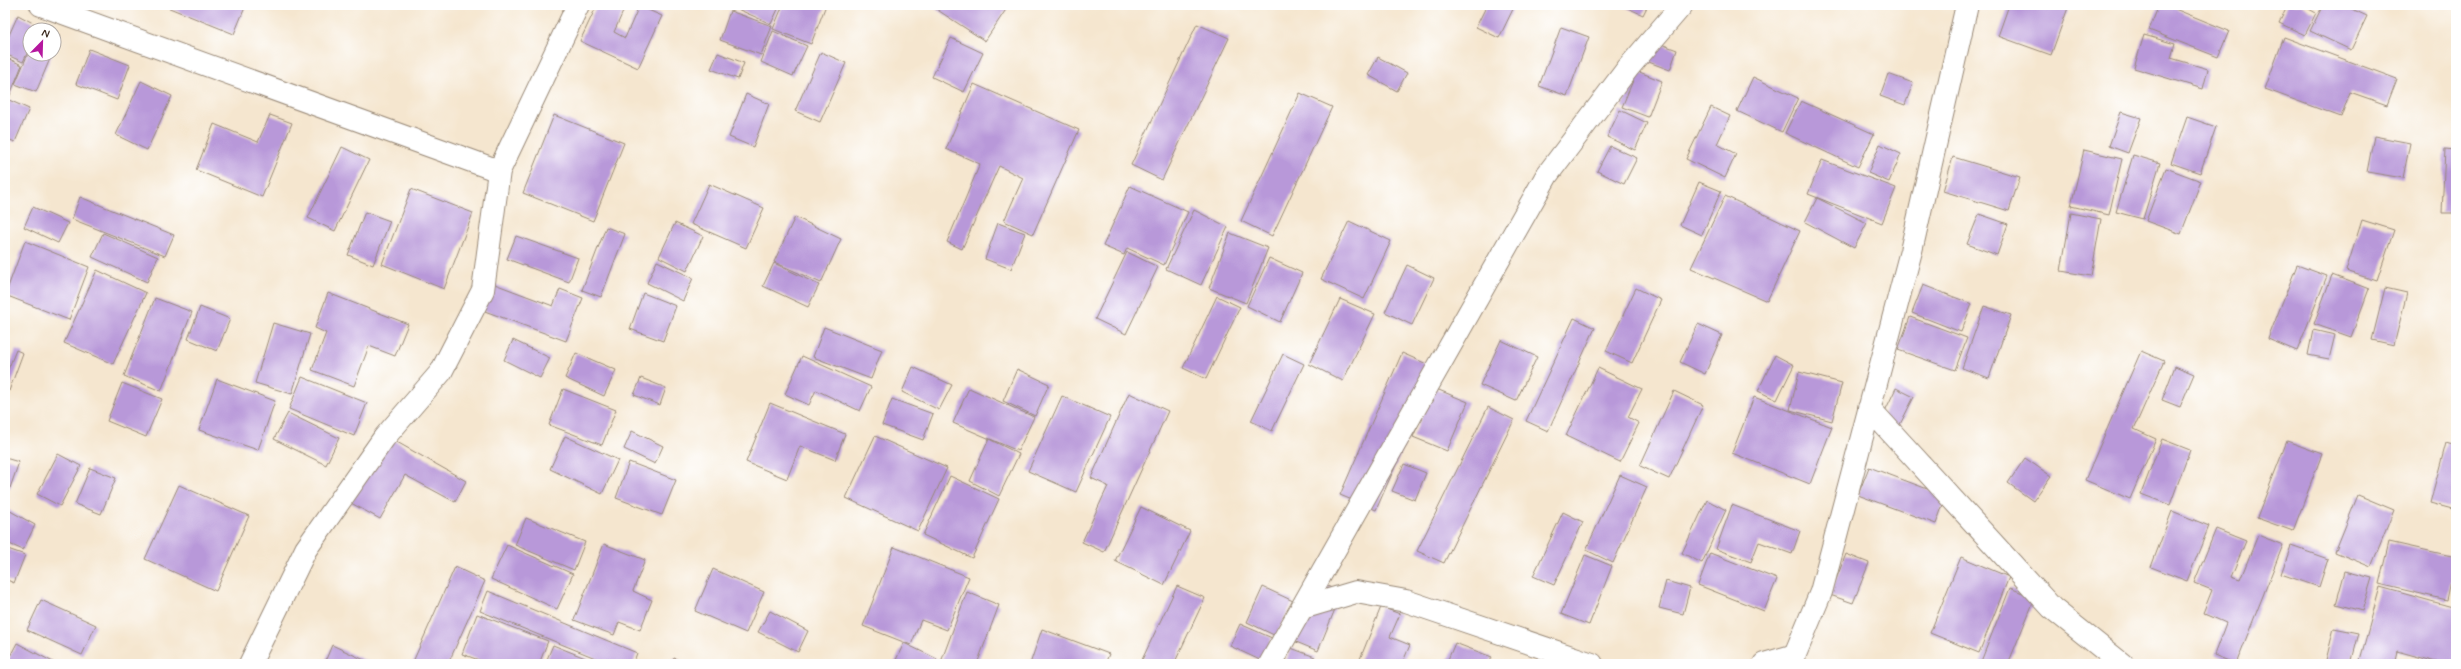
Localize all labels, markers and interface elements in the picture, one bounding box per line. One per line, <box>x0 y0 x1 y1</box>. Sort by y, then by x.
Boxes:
north arrow <box>22 22 62 62</box>
text: N <box>39 26 52 42</box>

